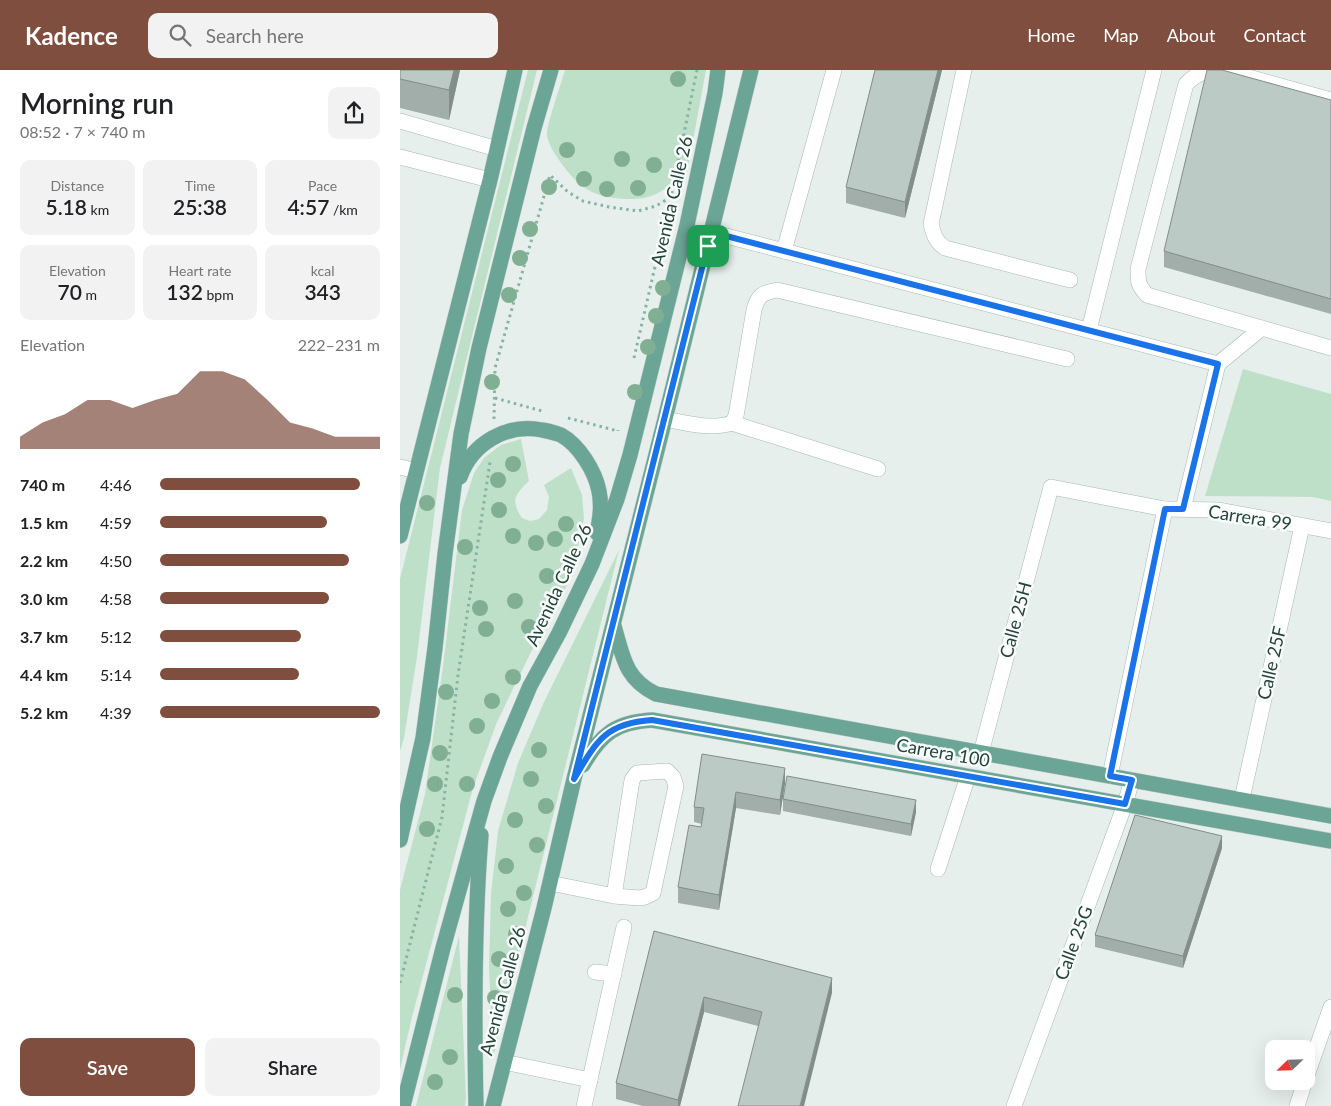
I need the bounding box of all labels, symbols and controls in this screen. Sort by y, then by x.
search box [148,13,498,58]
text: Kadence [25,21,118,50]
icon: search [166,21,194,49]
text: Search here [206,24,304,47]
text: Home [1027,24,1075,46]
text: Map [1103,24,1139,46]
text: About [1167,24,1216,46]
text: Contact [1244,24,1306,46]
text: Morning run [20,86,174,120]
button: share [328,87,380,139]
text: 08:52 · 7 × 740 m [20,122,145,141]
street label: Avenida Calle 26 [645,134,697,268]
text: Distance [50,177,104,194]
text: Time [185,177,215,194]
text: Pace [308,177,337,194]
text: 5.18 [45,194,87,219]
text: 25:38 [173,194,227,219]
text: 4:57 [287,194,329,219]
text: km [87,201,109,218]
text: /km [329,201,358,218]
pin [687,225,729,267]
icon: arrive [694,232,722,260]
text: Elevation [49,262,106,279]
text: Heart rate [169,262,231,279]
text: kcal [311,262,334,279]
text: 70 [58,279,82,304]
text: 132 [166,279,203,304]
text: 343 [304,279,341,304]
text: m [82,286,97,303]
text: bpm [203,286,234,303]
text: Elevation [20,335,85,354]
text: 222–231 m [298,335,380,354]
text: 740 m [20,475,65,494]
text: 4:46 [100,475,132,494]
street label: Carrera 99 [1207,500,1293,534]
text: 1.5 km [20,513,68,532]
text: 4:59 [100,513,132,532]
street label: Avenida Calle 26 [520,520,596,649]
text: 2.2 km [20,551,68,570]
text: 4:50 [100,551,132,570]
street label: Calle 25H [994,579,1036,660]
text: 3.0 km [20,589,68,608]
text: 4:58 [100,589,132,608]
street label: Calle 25F [1252,624,1290,702]
text: 3.7 km [20,627,68,646]
text: 5:12 [100,627,132,646]
text: 4.4 km [20,665,68,684]
text: 5:14 [100,665,132,684]
text: 5.2 km [20,703,68,722]
text: 4:39 [100,703,132,722]
street label: Carrera 100 [895,733,992,771]
street label: Calle 25G [1049,902,1097,983]
street label: Avenida Calle 26 [474,924,530,1058]
button: Save [20,1038,195,1096]
button: Share [205,1038,380,1096]
north arrow [1265,1040,1315,1090]
map controls [1265,1040,1315,1090]

